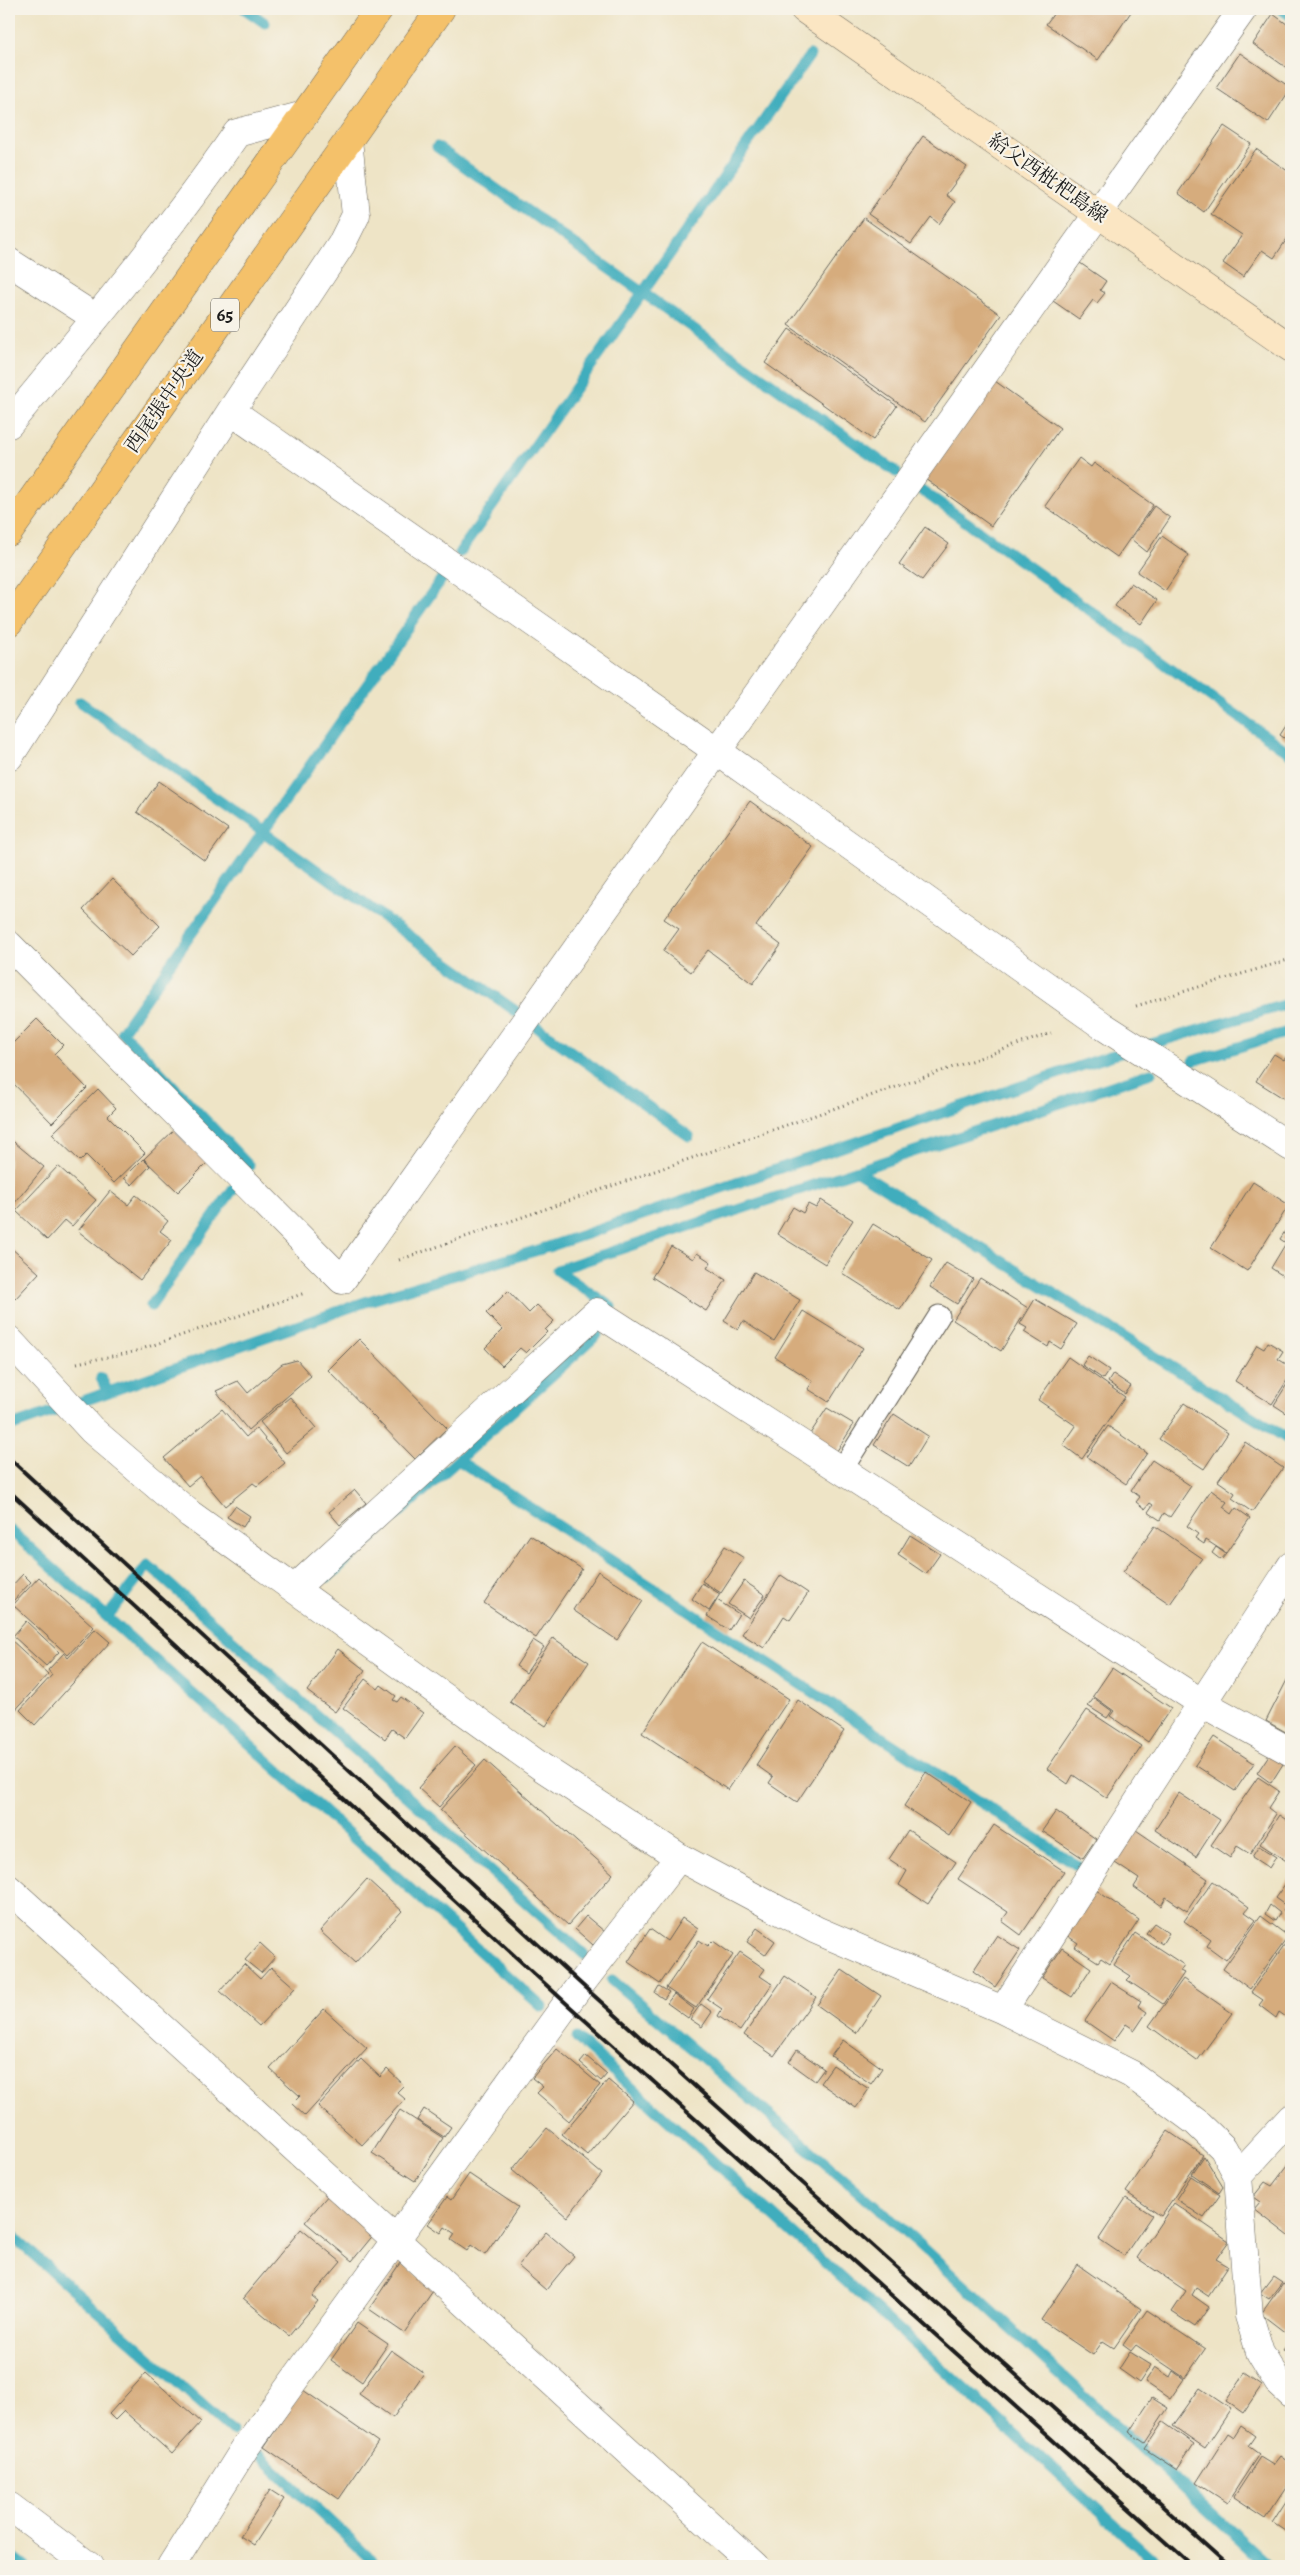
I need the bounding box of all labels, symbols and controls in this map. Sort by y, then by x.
street label: 給父西枇杷島線 [983,127,1113,229]
road number: 65 [211,298,239,332]
street label: 西尾張中央道 [119,344,209,458]

